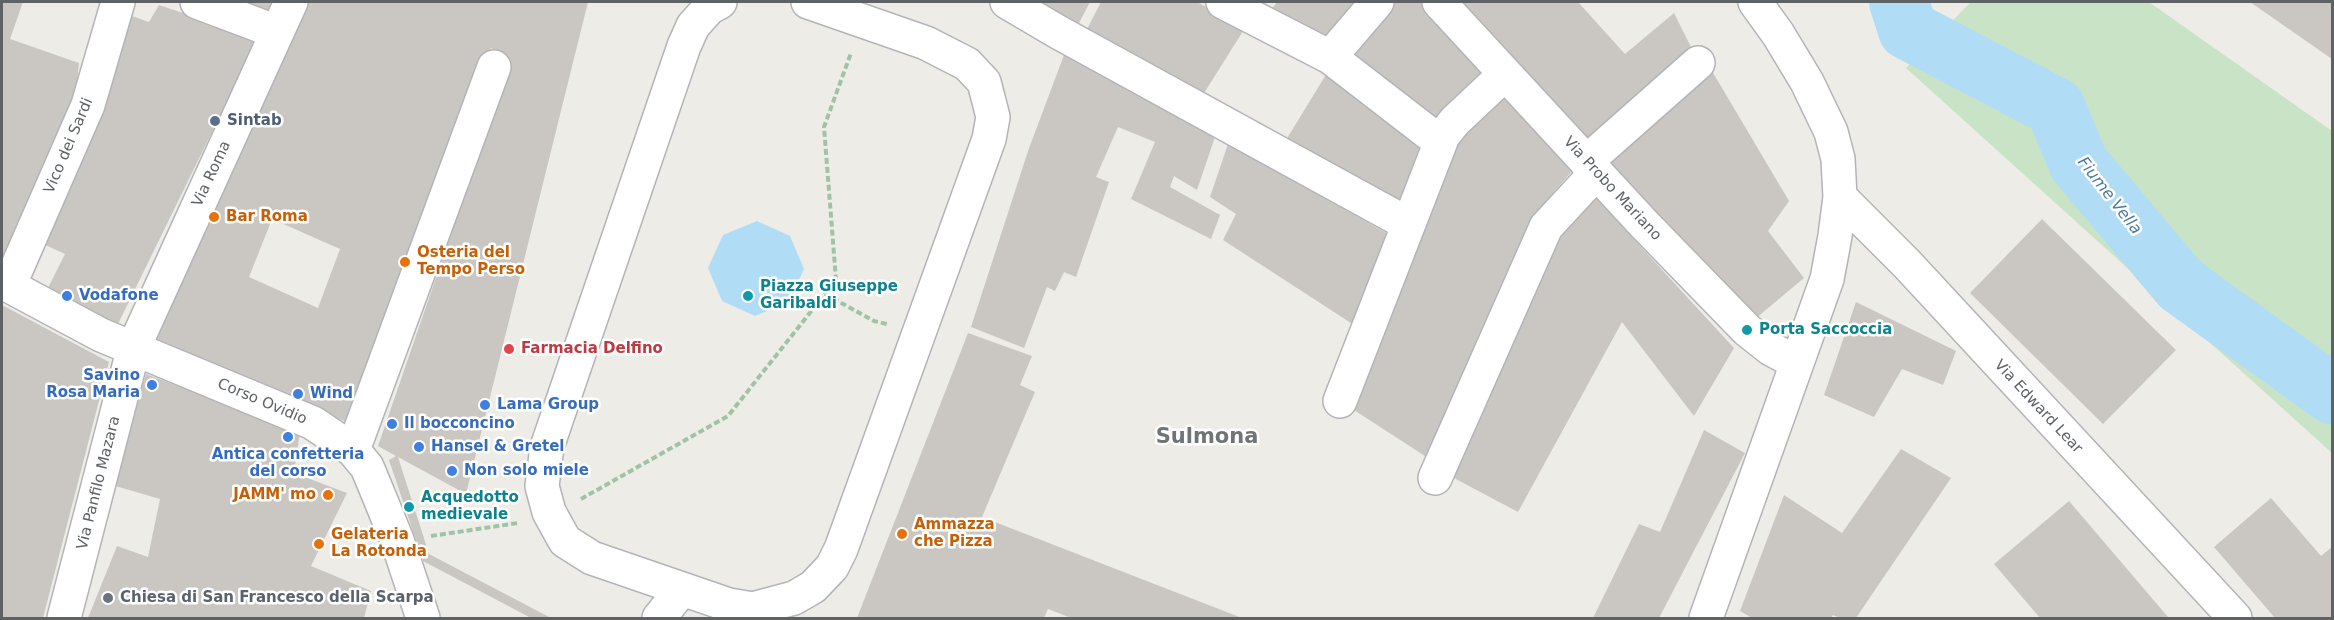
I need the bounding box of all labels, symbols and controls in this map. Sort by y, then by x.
street label: Vico dei Sardi [41,95,97,197]
place label: Sintab [227,112,282,130]
marker: Sintab [208,114,222,128]
street label: Via Probo Mariano [1559,133,1665,245]
street label: Via Roma [189,138,235,210]
water label: Fiume Vella [2073,154,2145,238]
place label: Bar Roma [226,208,308,226]
marker: Bar Roma [207,210,221,224]
place label: Osteria del Tempo Perso [417,244,525,279]
marker: Osteria del Tempo Perso [398,255,412,269]
place label: Piazza Giuseppe Garibaldi [760,278,898,313]
place label: Vodafone [79,287,159,305]
marker: Vodafone [60,289,74,303]
marker: Piazza Giuseppe Garibaldi [741,289,755,303]
place label: Porta Saccoccia [1759,321,1892,339]
marker: Porta Saccoccia [1740,323,1754,337]
place label: Farmacia Delfino [521,340,663,358]
marker: Farmacia Delfino [502,342,516,356]
street label: Via Edward Lear [1990,356,2086,458]
place label: Savino Rosa Maria [46,367,140,402]
street label: Corso Ovidio [215,375,309,429]
marker: Savino Rosa Maria [145,378,159,392]
place label: Wind [310,385,353,403]
marker: Wind [291,387,305,401]
place label: Lama Group [497,396,599,414]
marker: Lama Group [478,398,492,412]
street label: Via Panfilo Mazara [74,414,124,552]
place label: Il bocconcino [404,415,515,433]
marker: Il bocconcino [385,417,399,431]
district label: Sulmona [1156,425,1258,451]
marker: Antica confetteria del corso [281,430,295,444]
place label: Hansel & Gretel [431,438,564,456]
marker: Hansel & Gretel [412,440,426,454]
place label: Antica confetteria del corso [212,446,364,481]
place label: Non solo miele [464,462,589,480]
marker: Non solo miele [445,464,459,478]
place label: JAMM' mo [233,486,316,504]
marker: JAMM' mo [321,488,335,502]
place label: Acquedotto medievale [421,489,519,524]
marker: Acquedotto medievale [402,500,416,514]
place label: Ammazza che Pizza [914,516,995,551]
place label: Gelateria La Rotonda [331,526,427,561]
marker: Ammazza che Pizza [895,527,909,541]
marker: Gelateria La Rotonda [312,537,326,551]
place label: Chiesa di San Francesco della Scarpa [120,589,434,607]
marker: Chiesa di San Francesco della Scarpa [101,591,115,605]

